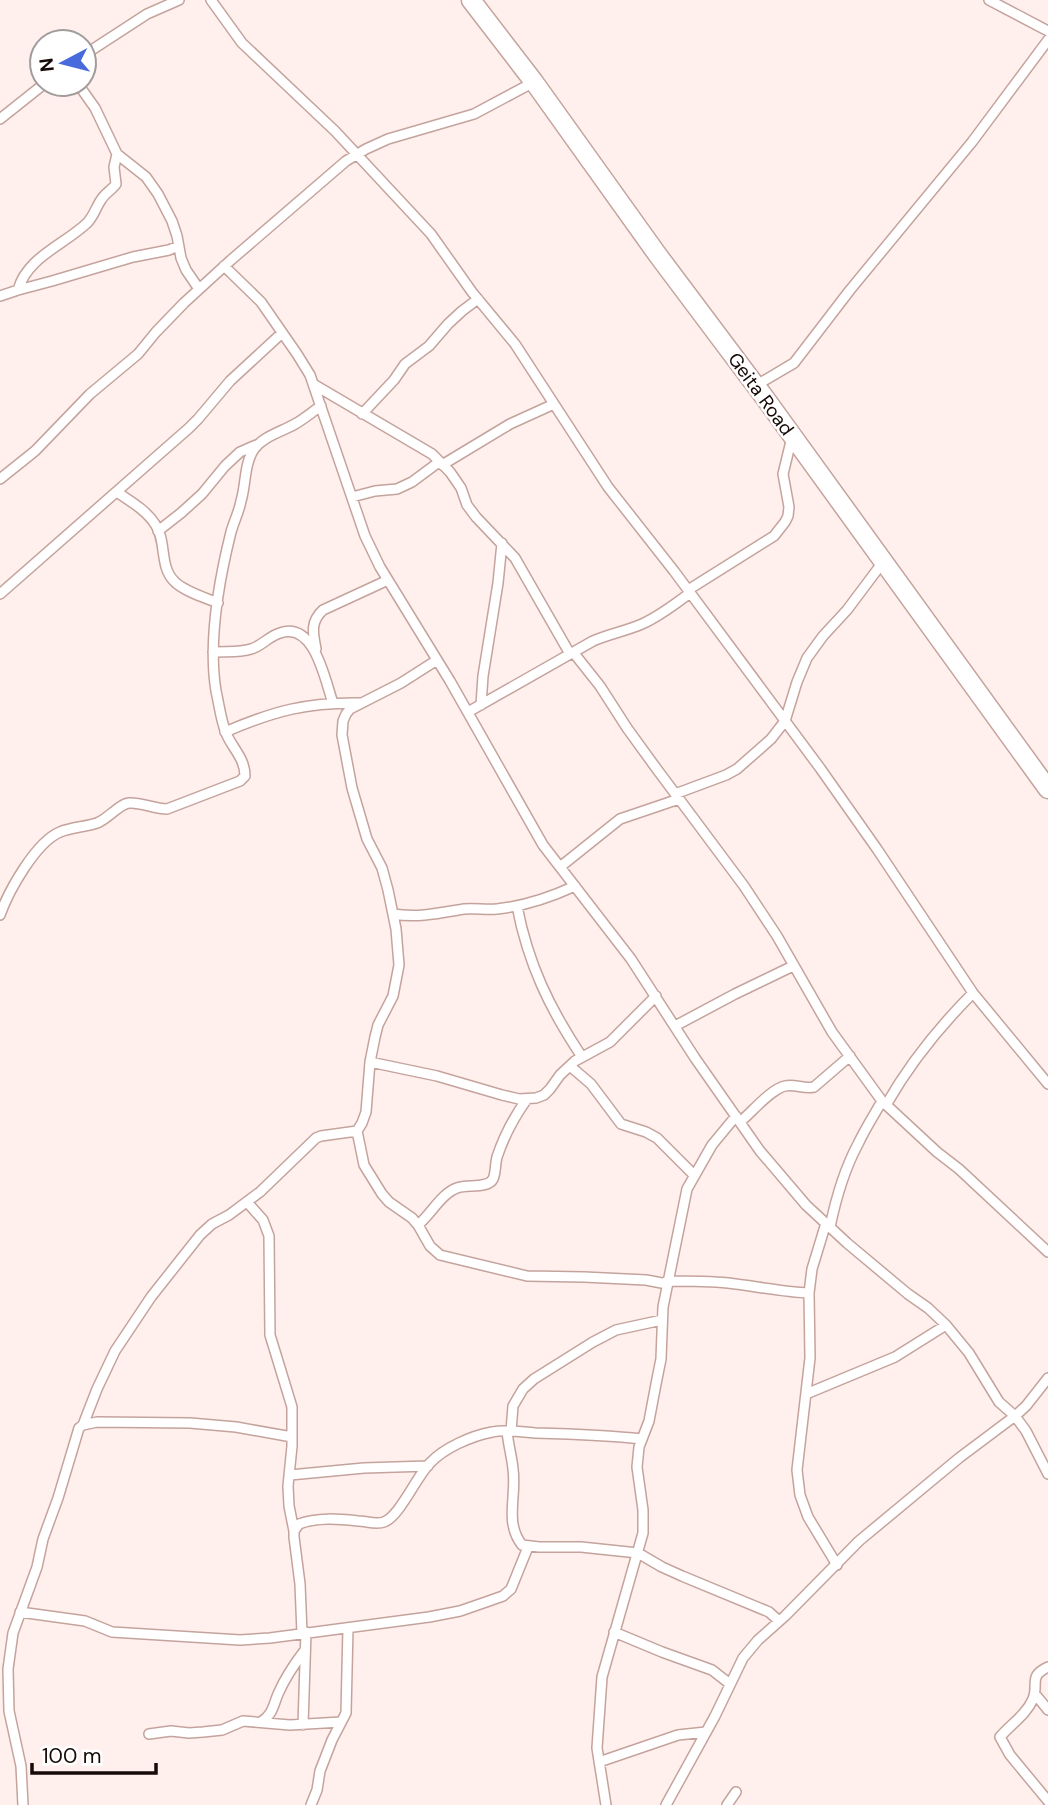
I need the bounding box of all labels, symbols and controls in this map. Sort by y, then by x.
north arrow [28,28,98,98]
text: N [33,57,60,73]
street label: Geita Road [722,347,800,441]
scale bar [32,1731,156,1775]
text: 100 m [42,1742,102,1770]

